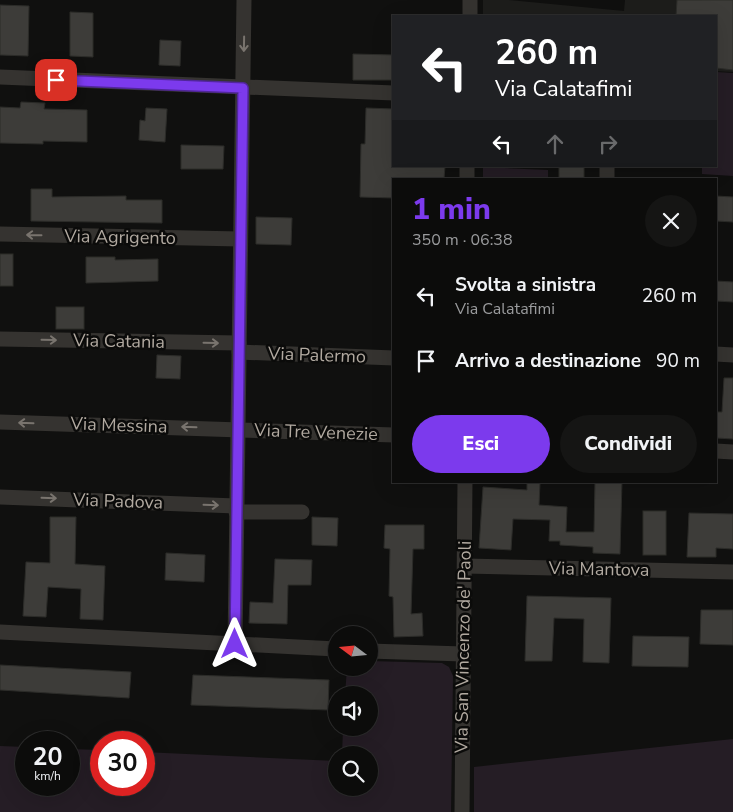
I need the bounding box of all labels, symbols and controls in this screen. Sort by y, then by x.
text: 260 m [495,29,598,76]
icon: left [412,35,477,100]
one-way arrow [239,36,248,52]
pin [35,59,77,101]
icon: arrive [42,66,70,94]
text: Via Calatafimi [495,74,632,104]
icon: left [488,130,516,158]
icon: ahead [541,130,569,158]
icon: right [594,130,622,158]
text: 1 min [412,189,491,230]
button: close [645,195,697,247]
street label: Via Agrigento [63,224,176,250]
text: 350 m · 06:38 [412,229,513,251]
one-way arrow [26,230,42,240]
text: Svolta a sinistra [455,272,596,298]
icon: left [412,282,440,310]
text: 260 m [642,283,697,309]
text: Via Calatafimi [455,298,555,320]
street label: Via Catania [72,328,165,354]
one-way arrow [40,335,56,345]
one-way arrow [203,338,219,347]
street label: Via Palermo [267,341,366,369]
icon: arrive [412,347,440,375]
text: Arrivo a destinazione [455,348,641,374]
text: 90 m [656,348,700,374]
street label: Via Messina [69,411,168,439]
button: Esci [412,415,550,473]
button: Condividi [560,415,697,473]
one-way arrow [19,418,35,428]
street label: Via Tre Venezie [253,418,378,446]
one-way arrow [181,423,197,432]
street label: Via Padova [71,487,164,515]
one-way arrow [40,494,56,503]
one-way arrow [203,500,219,509]
street label: Via San Vincenzo de' Paoli [449,541,477,754]
street label: Via Mantova [547,556,650,582]
position arrow [208,617,260,669]
north arrow [328,626,378,676]
map controls [328,626,378,796]
button: sound [328,686,378,736]
speed limit sign: 30 [90,731,155,796]
text: 20 [32,740,63,774]
button: search [328,746,378,796]
text: km/h [34,768,61,784]

